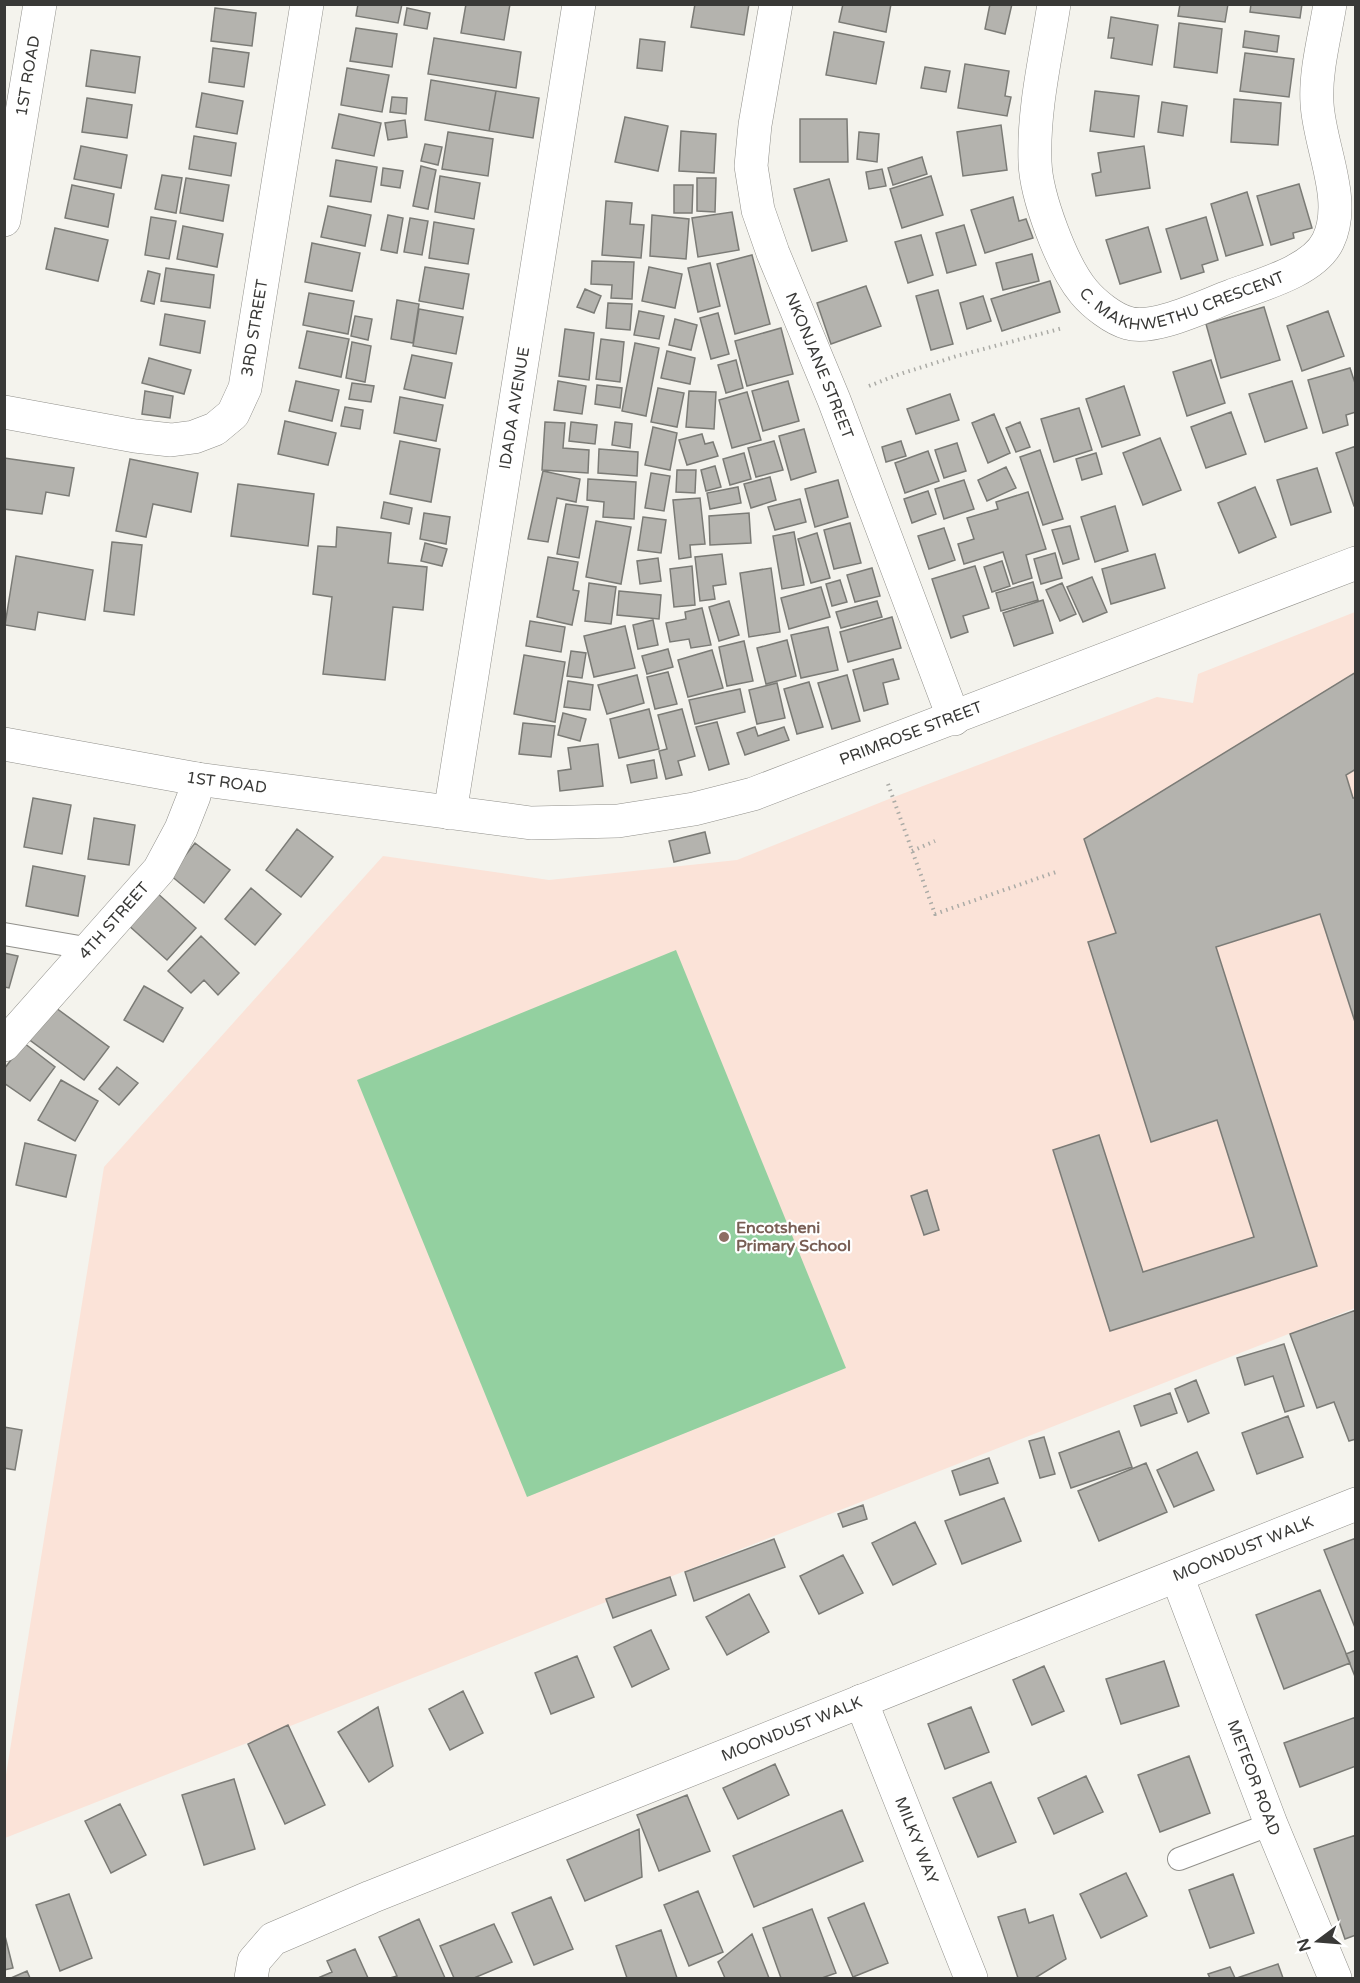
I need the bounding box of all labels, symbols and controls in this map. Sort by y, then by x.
street label: 1ST ROAD [11,34,45,118]
street label: C. MAKHWETHU CRESCENT [1074,263,1296,293]
text: C. MAKHWETHU CRESCENT [1075,267,1288,335]
street label: 3RD STREET [237,278,272,378]
street label: NKONJANE STREET [781,290,858,442]
street label: IDADA AVENUE [495,345,534,471]
street label: PRIMROSE STREET [837,697,985,770]
street label: 1ST ROAD [185,767,268,798]
street label: 4TH STREET [75,878,154,964]
place label: Encotsheni Primary School [736,1218,851,1256]
marker: Encotsheni Primary School [717,1230,731,1244]
street label: MOONDUST WALK [1170,1512,1317,1586]
street label: MOONDUST WALK [719,1692,865,1766]
street label: METEOR ROAD [1223,1717,1285,1839]
street label: MILKY WAY [890,1794,943,1887]
north arrow [1288,1911,1348,1971]
text: N [1293,1936,1316,1954]

